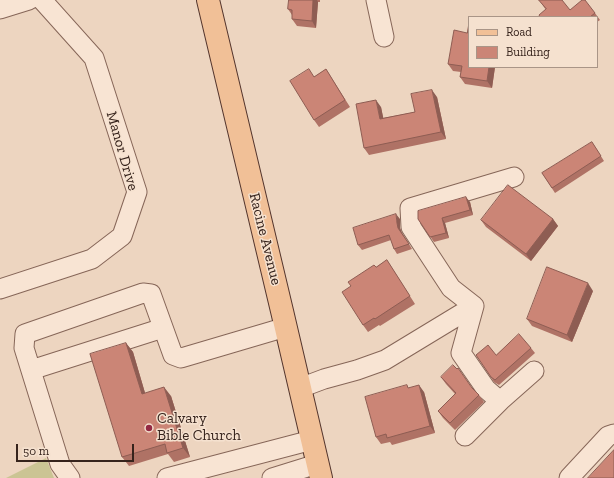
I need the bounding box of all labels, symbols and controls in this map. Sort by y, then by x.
legend [468,16,598,68]
text: Road [506,25,532,39]
text: Building [506,45,550,59]
street label: Manor Drive [102,109,142,193]
street label: Racine Avenue [245,191,285,287]
place label: Calvary Bible Church [157,410,241,445]
marker: Calvary Bible Church [144,423,154,433]
scale bar [18,436,136,462]
text: 50 m [23,444,49,458]

